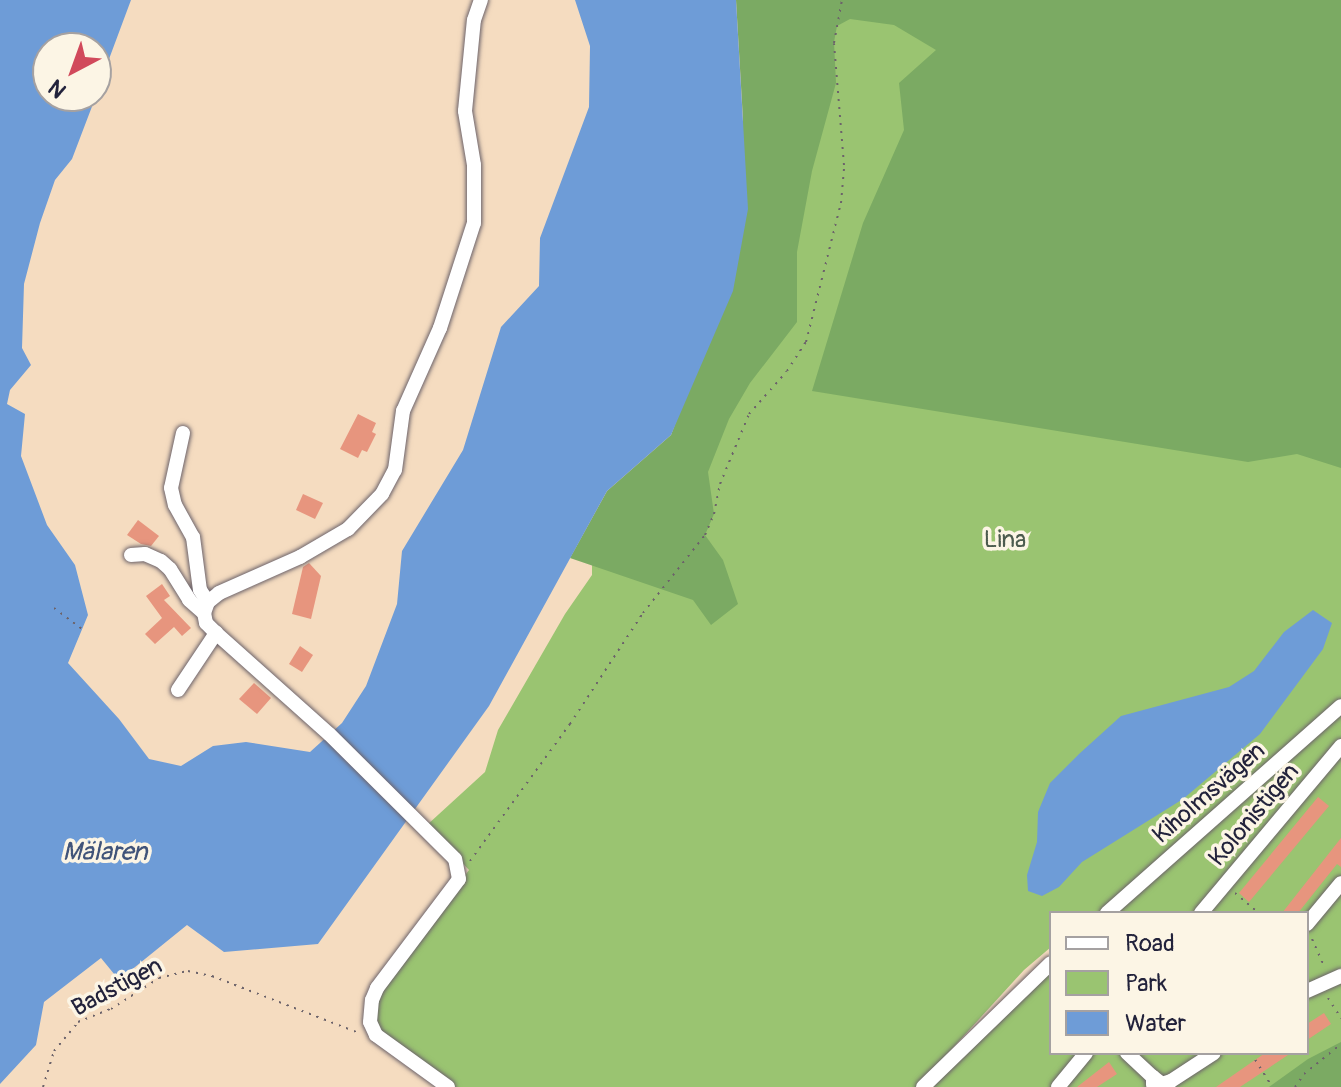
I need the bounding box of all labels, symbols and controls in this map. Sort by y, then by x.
north arrow [32,32,112,112]
text: N [43,73,72,104]
park label: Lina [984,526,1026,554]
street label: Kiholmsvägen [1147,736,1271,850]
street label: Kolonistigen [1203,758,1305,872]
water label: Mälaren [62,837,148,869]
legend [1049,911,1309,1055]
text: Road [1125,929,1175,958]
street label: Badstigen [67,951,167,1023]
text: Park [1125,969,1167,998]
text: Water [1125,1009,1186,1038]

